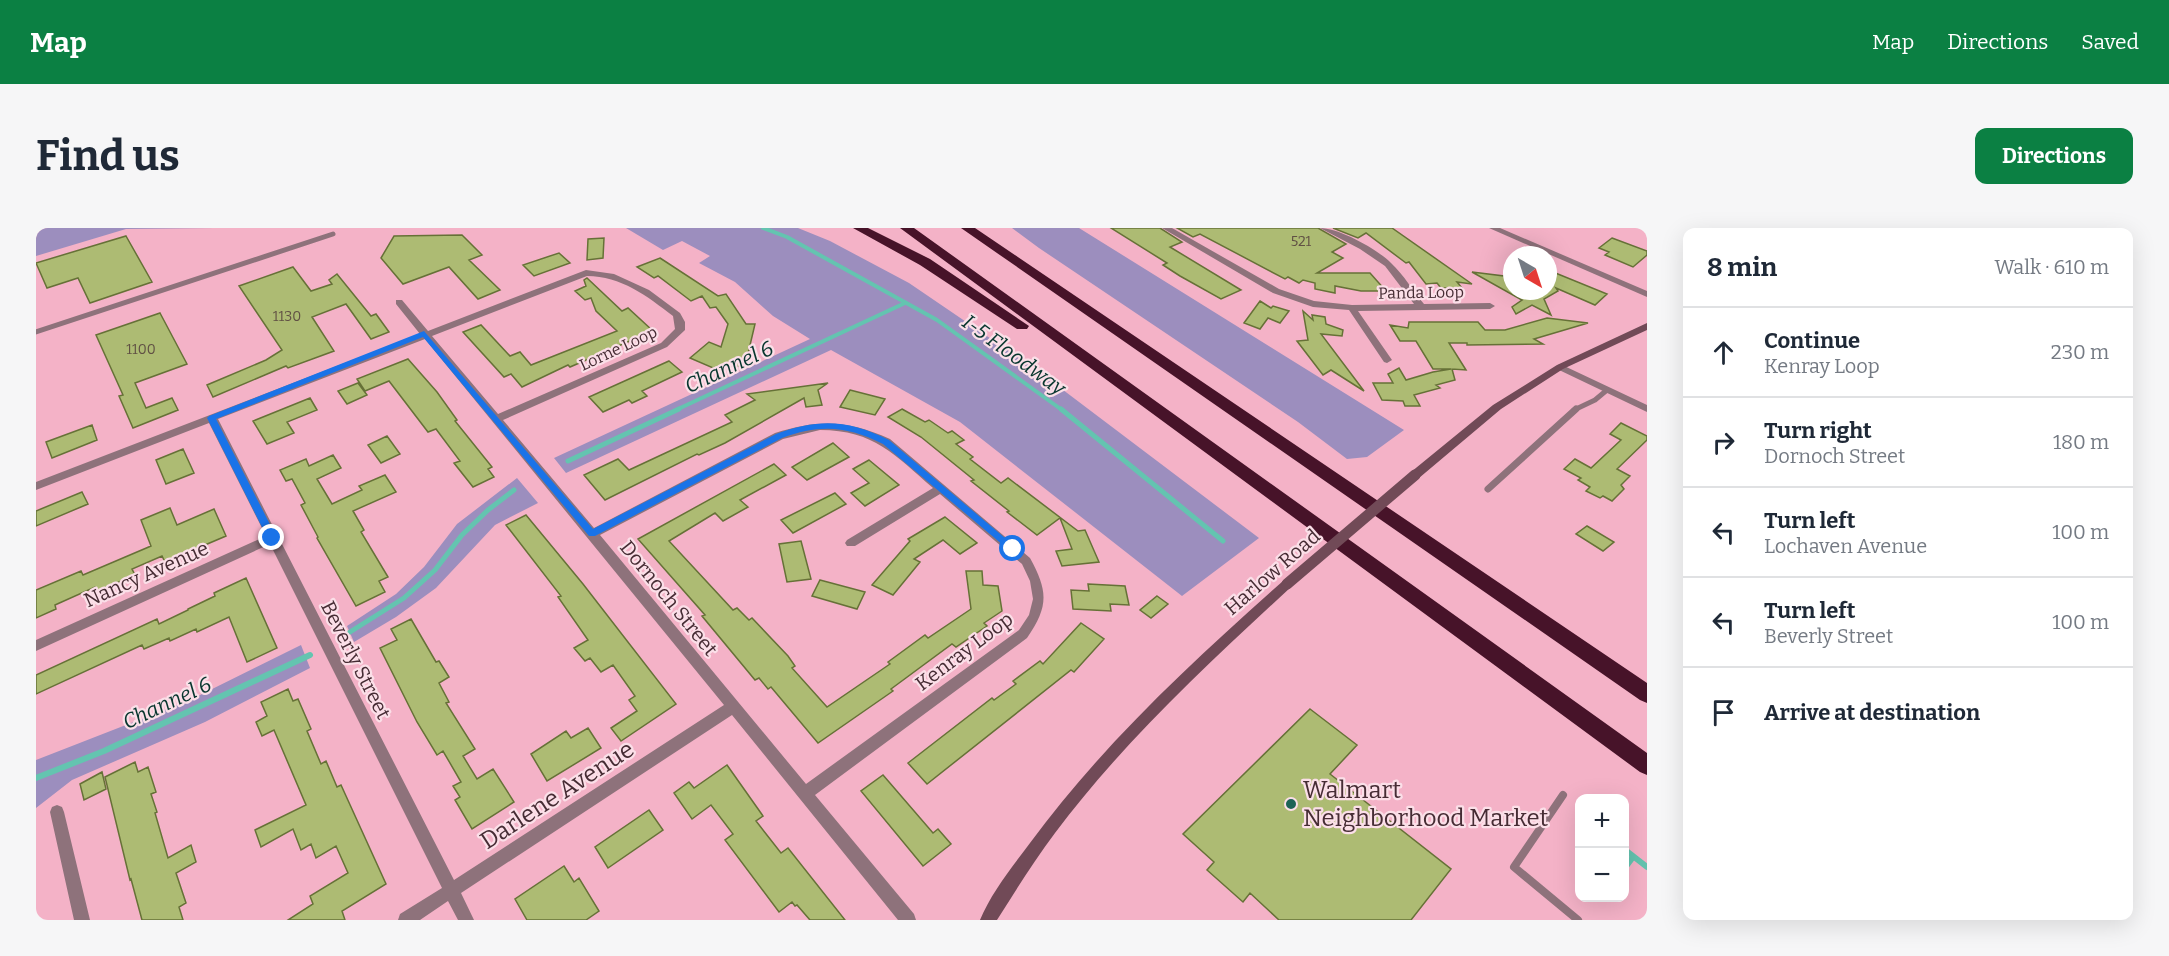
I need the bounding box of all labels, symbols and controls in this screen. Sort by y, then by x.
text: Map [30,26,87,59]
text: Map [1872,29,1914,55]
text: Directions [1947,29,2048,55]
text: Saved [2081,29,2139,55]
button: Directions [1975,128,2133,184]
text: Find us [36,131,180,181]
house number: 521 [1291,233,1312,250]
north arrow [1503,246,1557,300]
text: 8 min [1707,252,1777,283]
text: Walk · 610 m [1994,255,2109,279]
street label: Panda Loop [1378,282,1464,303]
house number: 1130 [273,308,301,325]
water label: I-5 Floodway [957,309,1072,402]
street label: Lorne Loop [576,322,660,375]
text: Continue [1764,327,1860,354]
water label: Channel 6 [680,335,778,399]
icon: ahead [1707,336,1740,369]
text: 230 m [2051,340,2109,364]
house number: 1100 [126,341,156,358]
text: Kenray Loop [1764,354,1880,378]
text: Turn right [1764,417,1872,444]
icon: right [1707,426,1740,459]
text: 180 m [2053,430,2109,454]
text: Dornoch Street [1764,444,1905,468]
text: Turn left [1764,507,1856,534]
icon: left [1707,516,1740,549]
text: 100 m [2052,520,2109,544]
route end [258,524,284,550]
street label: Harlow Road [1219,524,1325,620]
text: Lochaven Avenue [1764,534,1927,558]
route start [999,535,1025,561]
street label: Nancy Avenue [80,536,212,612]
street label: Dornoch Street [615,536,723,660]
street label: Beverly Street [316,597,396,723]
text: Turn left [1764,597,1856,624]
icon: left [1707,606,1740,639]
street label: Kenray Loop [911,607,1017,695]
text: 100 m [2052,610,2109,634]
text: Beverly Street [1764,624,1893,648]
water label: Channel 6 [118,671,216,735]
icon: arrive [1707,696,1740,729]
text: Arrive at destination [1764,699,1980,726]
street label: Darlene Avenue [475,735,639,855]
place label: Walmart Neighborhood Market [1303,776,1549,832]
map controls [1575,794,1629,902]
button: + [1575,794,1629,848]
marker: Walmart Neighborhood Market [1284,797,1298,811]
button: − [1575,848,1629,902]

